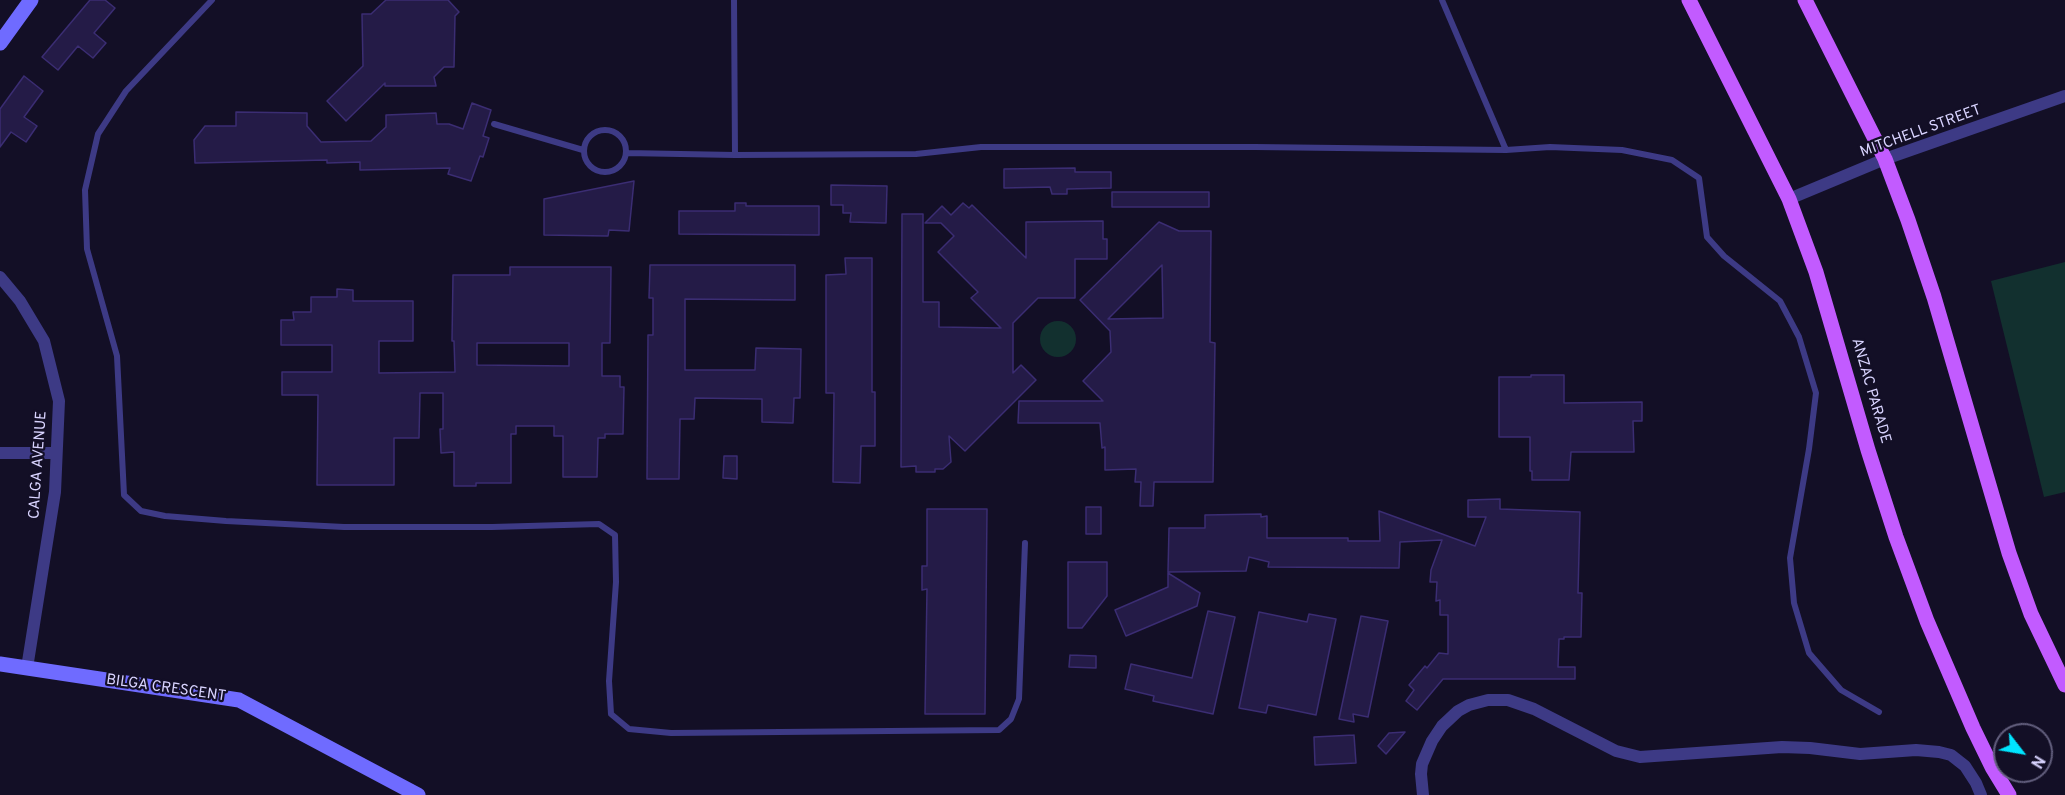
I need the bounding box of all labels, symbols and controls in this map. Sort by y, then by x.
street label: MITCHELL STREET [1858,102,1984,162]
street label: ANZAC PARADE [1846,336,1894,446]
street label: CALGA AVENUE [26,410,52,520]
street label: BILGA CRESCENT [105,672,227,706]
north arrow [1993,723,2053,783]
text: N [2025,751,2048,771]

